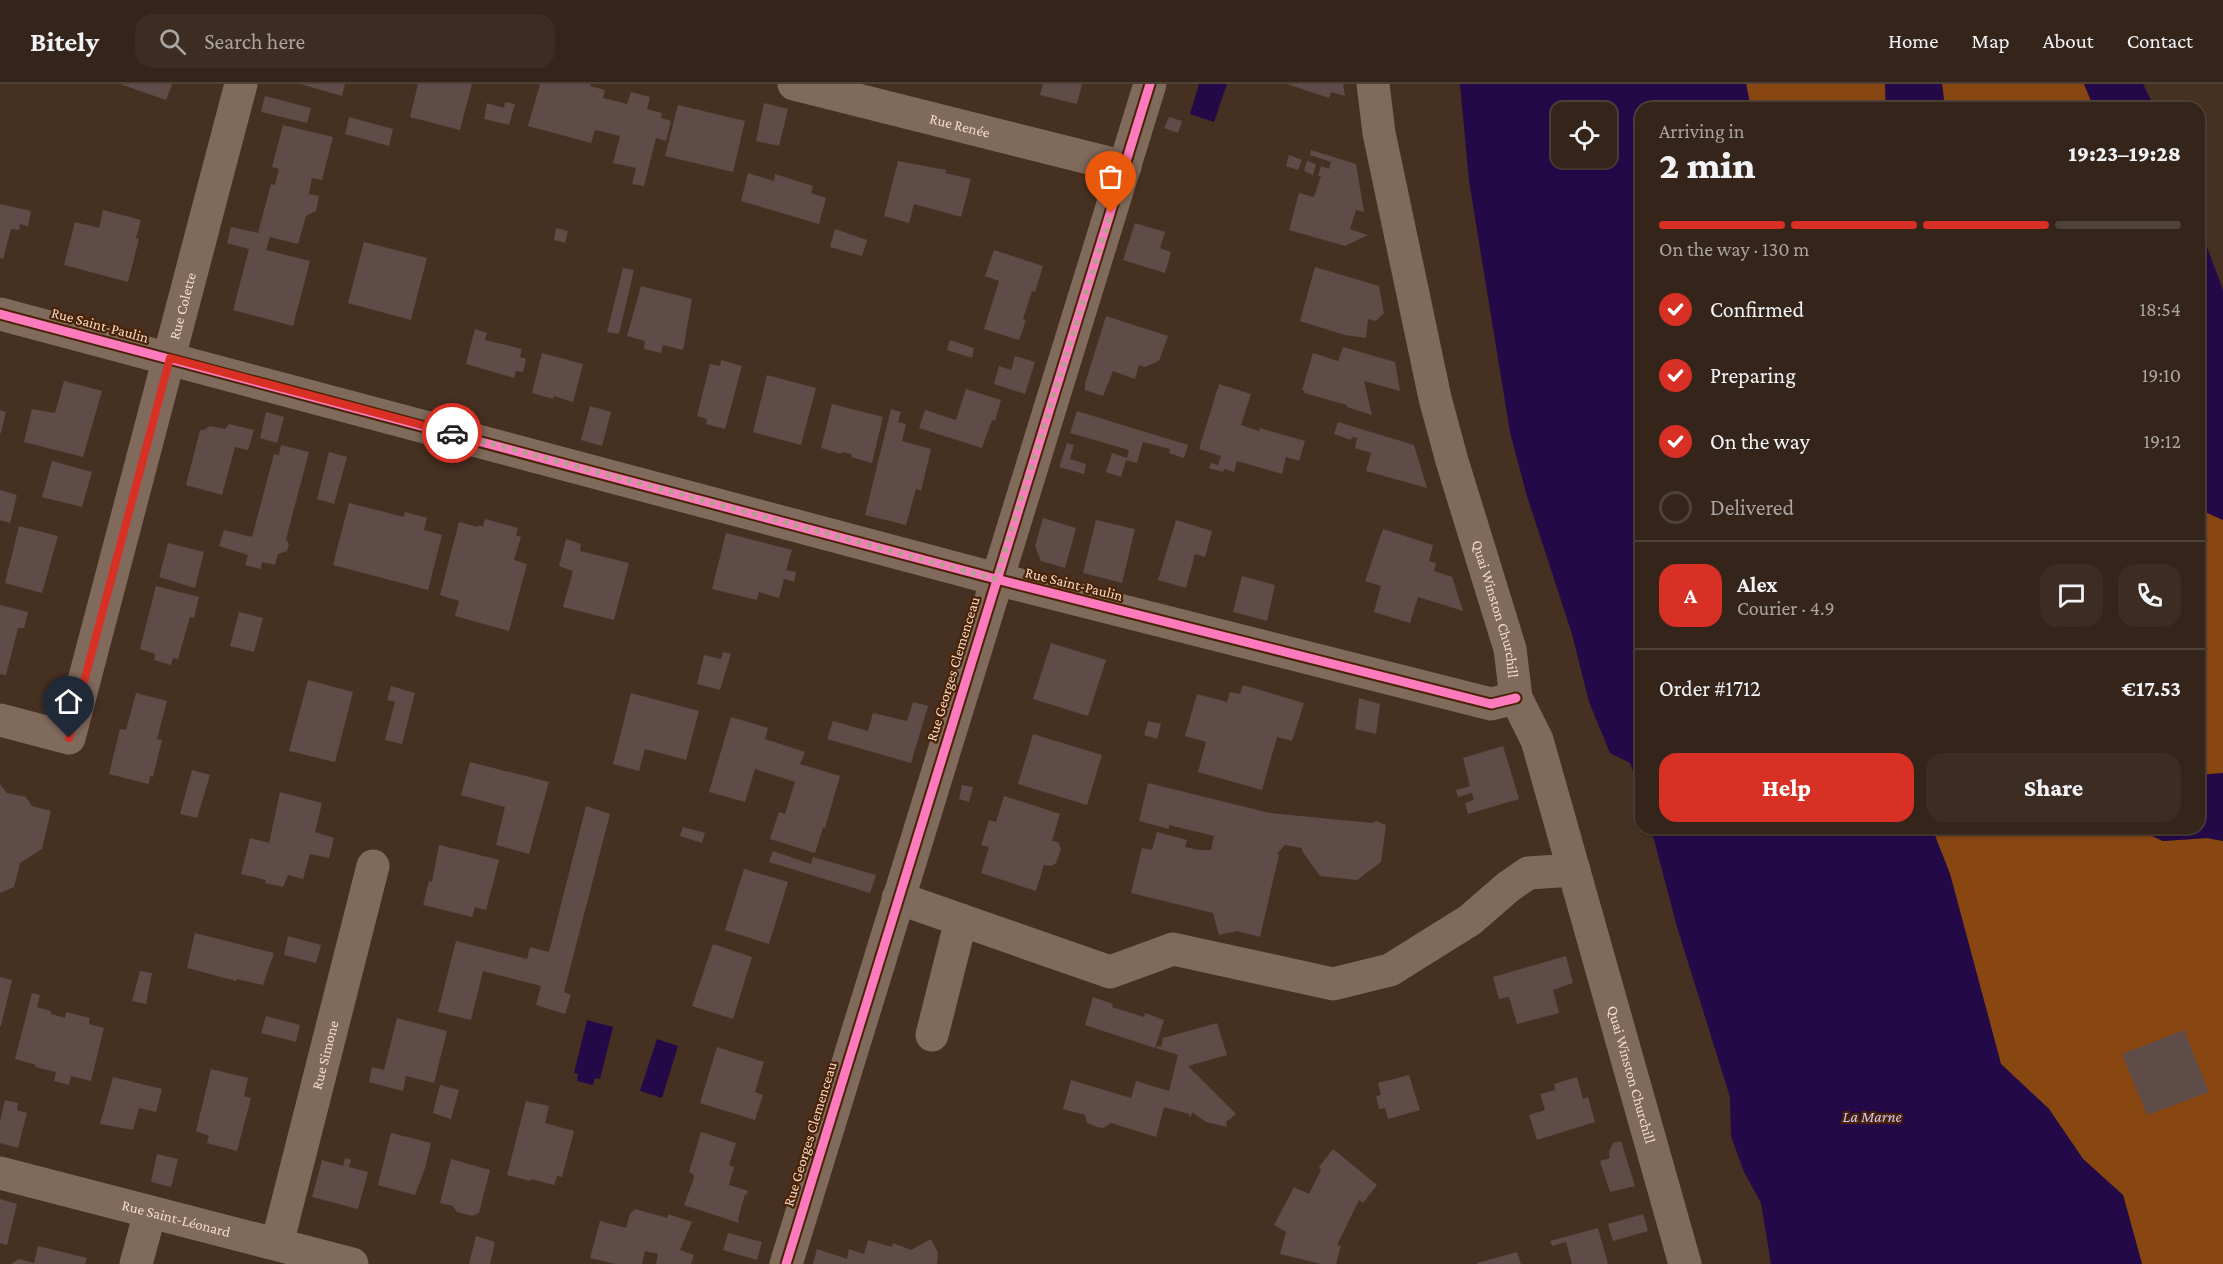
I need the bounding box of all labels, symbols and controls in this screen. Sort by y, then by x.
search box [135,14,555,68]
icon: search [156,25,189,58]
text: Bitely [30,26,99,57]
text: Search here [204,29,305,54]
text: Home [1888,29,1938,53]
text: Map [1971,29,2010,53]
text: About [2043,29,2094,53]
text: Contact [2127,29,2193,53]
map controls [1551,102,1617,168]
button: locate [1551,102,1617,168]
street label: Rue Renée [928,110,992,141]
text: Arriving in [1659,120,1744,142]
text: 19:23–19:28 [2068,141,2181,166]
text: 2 min [1659,143,1755,186]
pin [1085,151,1136,213]
icon: bag [1094,160,1127,193]
text: On the way · 130 m [1659,238,1809,260]
street label: Rue Colette [166,270,199,341]
icon: check [1659,293,1692,326]
text: Confirmed [1710,297,1804,322]
text: 18:54 [2139,298,2181,320]
street label: Rue Saint-Paulin [50,304,150,346]
icon: check [1659,359,1692,392]
text: Preparing [1710,363,1796,388]
text: 19:10 [2142,364,2181,386]
courier [422,403,482,463]
icon: car [436,417,469,450]
icon: check [1659,425,1692,458]
text: On the way [1710,429,1810,454]
text: 19:12 [2143,430,2181,452]
text: Delivered [1710,495,1794,520]
street label: Quai Winston Churchill [1469,538,1521,679]
street label: Rue Saint-Paulin [1024,564,1124,604]
button: chat [2040,564,2103,627]
button: phone [2118,564,2181,627]
text: Alex [1737,572,1778,597]
text: A [1684,583,1697,608]
street label: Rue Georges Clemenceau [923,595,984,743]
text: Courier · 4.9 [1737,597,1835,619]
pin [43,676,94,738]
text: Order #1712 [1659,676,1761,701]
text: €17.53 [2122,676,2181,701]
icon: home [52,685,85,718]
button: Help [1659,753,1914,822]
button: Share [1926,753,2181,822]
street label: Quai Winston Churchill [1604,1004,1658,1145]
street label: Rue Simone [309,1018,342,1091]
street label: Rue Georges Clemenceau [780,1060,841,1208]
water label: La Marne [1842,1108,1902,1125]
street label: Rue Saint-Léonard [120,1197,232,1240]

